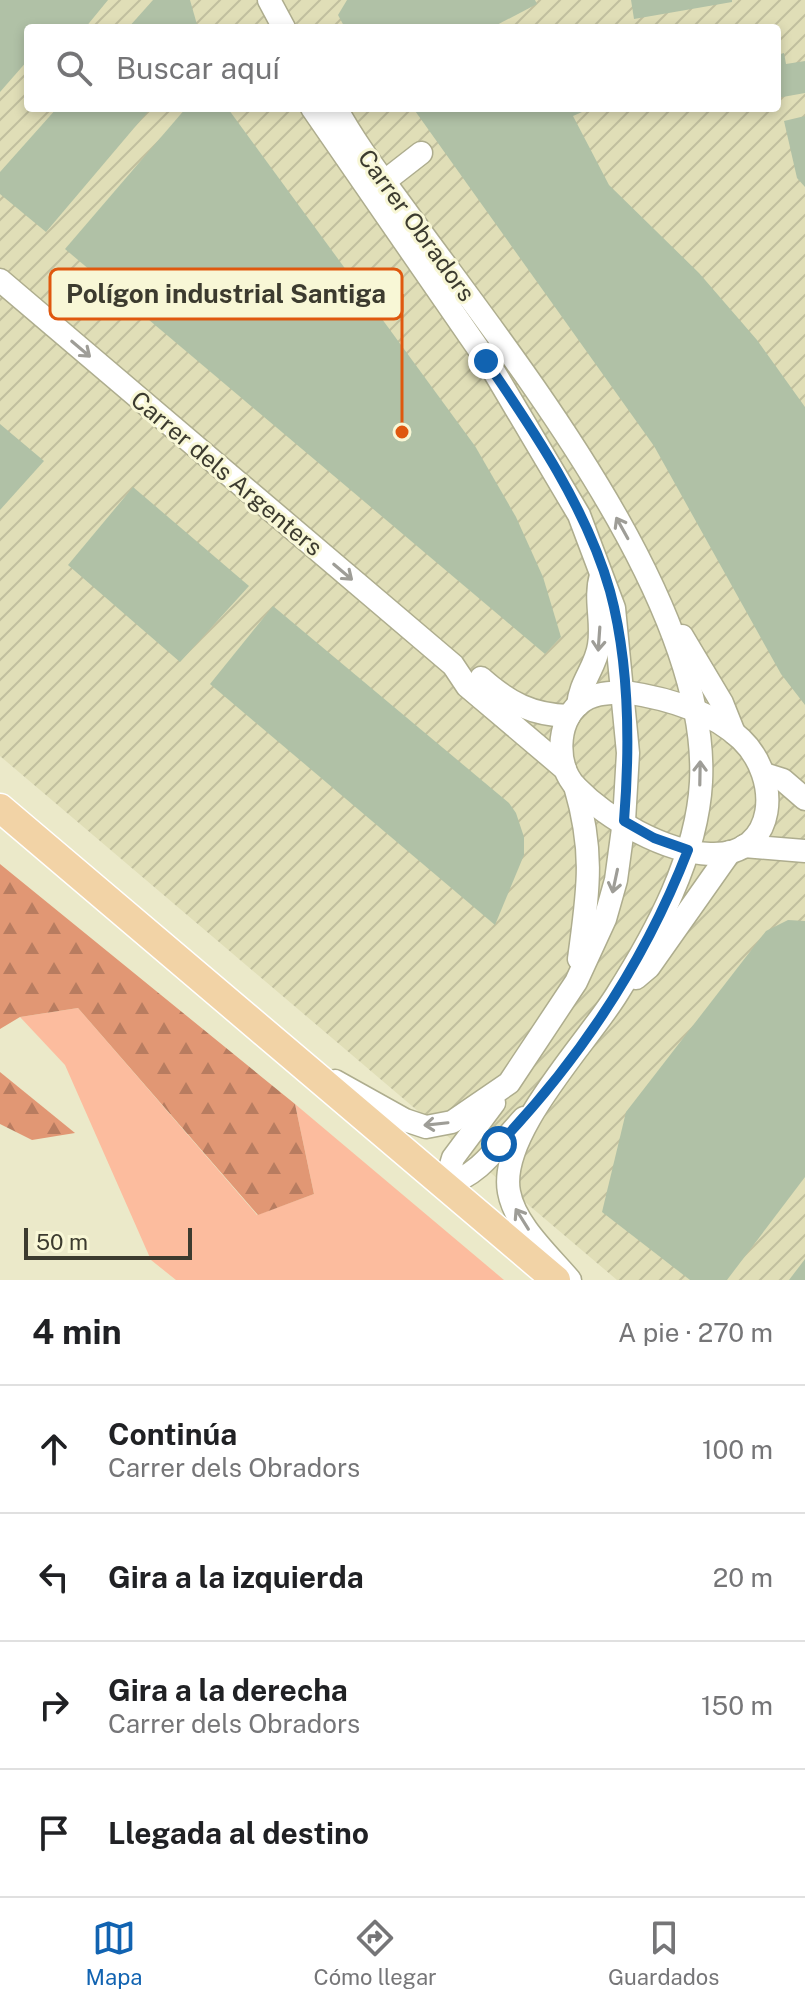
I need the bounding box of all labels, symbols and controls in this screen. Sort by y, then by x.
search box [24,24,781,112]
icon: search [52,46,96,90]
text: Buscar aquí [116,50,280,86]
street label: Carrer Obradors [353,144,481,306]
callout: Polígon industrial Santiga [50,269,402,319]
text: Polígon industrial Santiga [66,278,386,309]
one-way arrow [70,340,90,358]
route end [468,343,504,379]
street label: Carrer dels Argenters [126,385,328,561]
one-way arrow [614,517,630,540]
one-way arrow [332,563,353,581]
one-way arrow [591,625,606,652]
one-way arrow [693,760,708,787]
one-way arrow [606,867,621,893]
one-way arrow [423,1117,450,1132]
route start [481,1126,517,1162]
one-way arrow [513,1208,529,1231]
scale bar [24,1224,192,1260]
text: 50 m [36,1229,88,1255]
text: 4 min [32,1312,122,1352]
text: A pie · 270 m [618,1317,773,1348]
text: Continúa [108,1416,237,1452]
icon: ahead [32,1427,76,1471]
text: 100 m [702,1434,773,1465]
text: Carrer dels Obradors [108,1452,360,1483]
icon: left [32,1555,76,1599]
text: Gira a la izquierda [108,1559,364,1595]
text: 20 m [713,1562,773,1593]
text: Gira a la derecha [108,1672,348,1708]
icon: right [32,1683,76,1727]
text: 150 m [701,1690,773,1721]
text: Carrer dels Obradors [108,1708,360,1739]
icon: arrive [32,1811,76,1855]
text: Llegada al destino [108,1815,369,1851]
tab: Mapa [86,1916,142,1990]
tab: Cómo llegar [314,1916,437,1990]
tab: Guardados [608,1916,719,1990]

